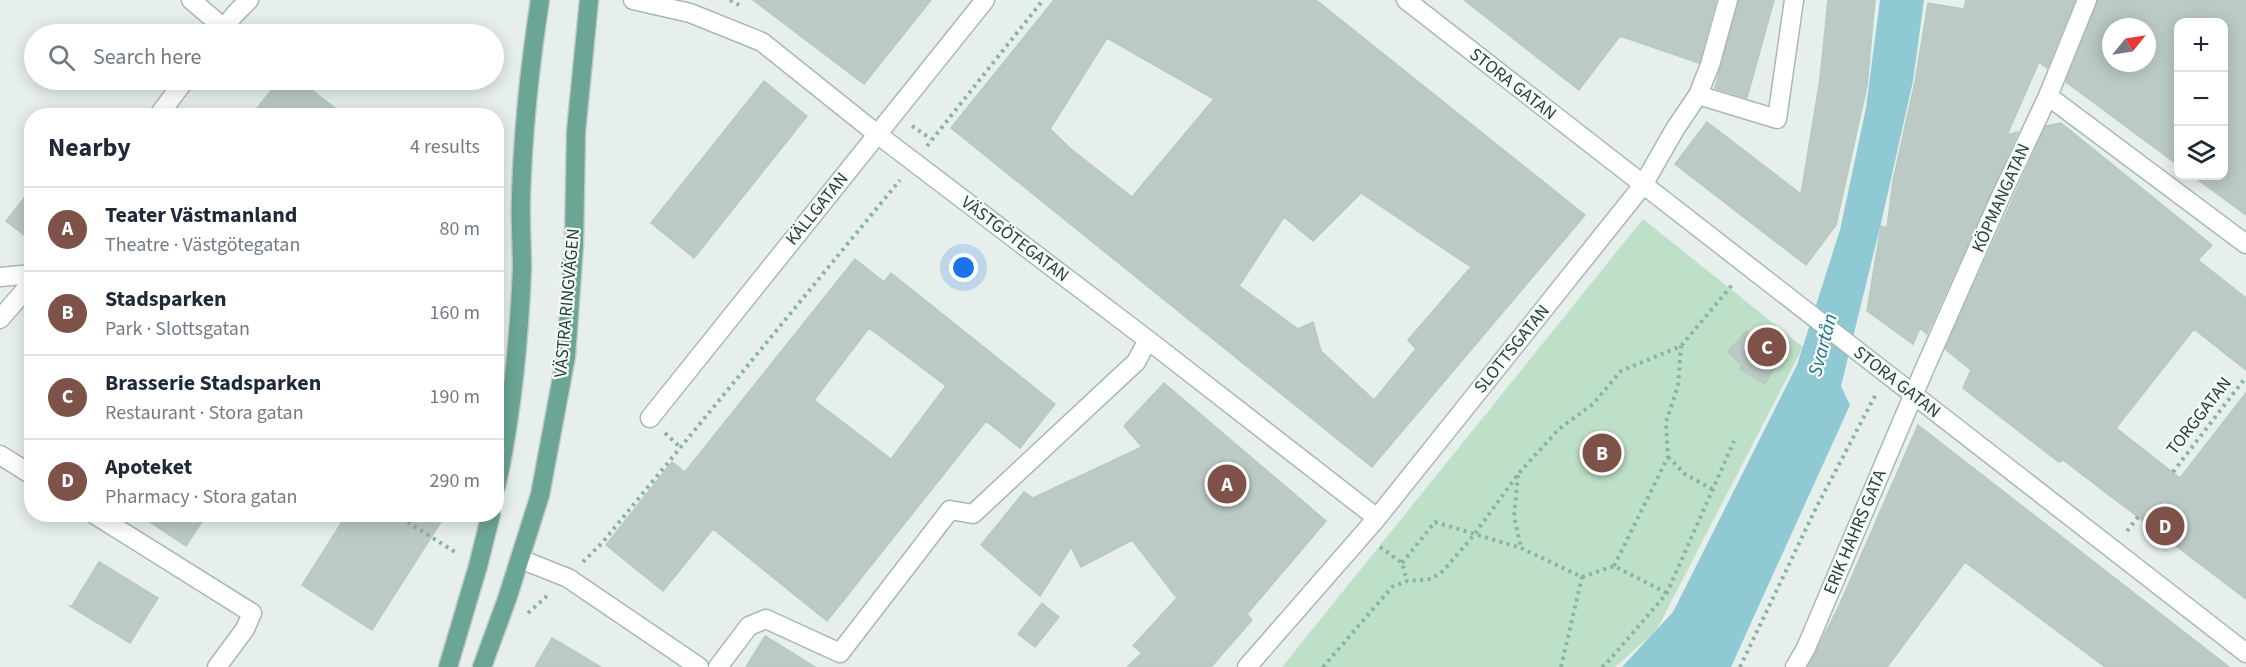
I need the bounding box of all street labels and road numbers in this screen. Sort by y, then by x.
street label: STORA GATAN [1464,42,1562,126]
street label: KÖPMANGATAN [1966,140,2036,256]
street label: KÄLLGATAN [780,167,854,251]
street label: VÄSTGÖTEGATAN [956,190,1074,288]
street label: VÄSTRA RINGVÄGEN [548,227,586,379]
street label: SLOTTSGATAN [1468,299,1556,399]
street label: STORA GATAN [1848,340,1946,424]
street label: TORGGATAN [2161,372,2237,460]
street label: ERIK HAHRS GATA [1817,465,1893,598]

